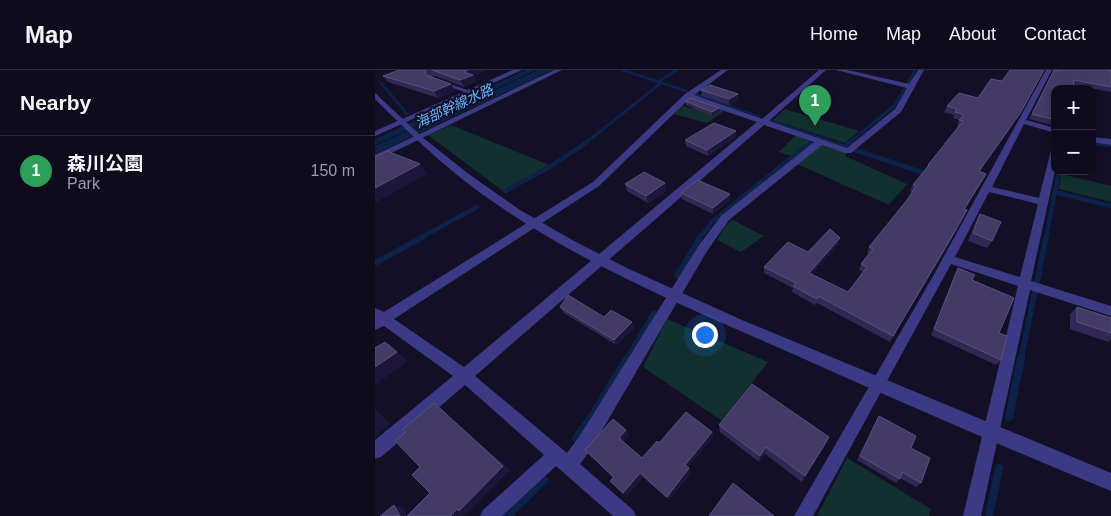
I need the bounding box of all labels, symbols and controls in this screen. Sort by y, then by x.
text: Map [25,21,73,48]
text: Home [810,24,858,44]
text: Map [886,24,921,44]
text: About [949,24,996,44]
text: Contact [1024,24,1086,44]
water label: 海部幹線水路 [413,81,496,131]
pin: 1 [799,85,831,126]
map controls [1051,85,1096,175]
button: + [1051,85,1096,130]
text: Nearby [20,91,91,114]
button: − [1051,130,1096,175]
text: 森川公園 [67,153,143,174]
text: 1 [32,162,40,179]
text: 150 m [311,162,355,179]
text: Park [67,175,100,192]
your location [692,322,718,348]

